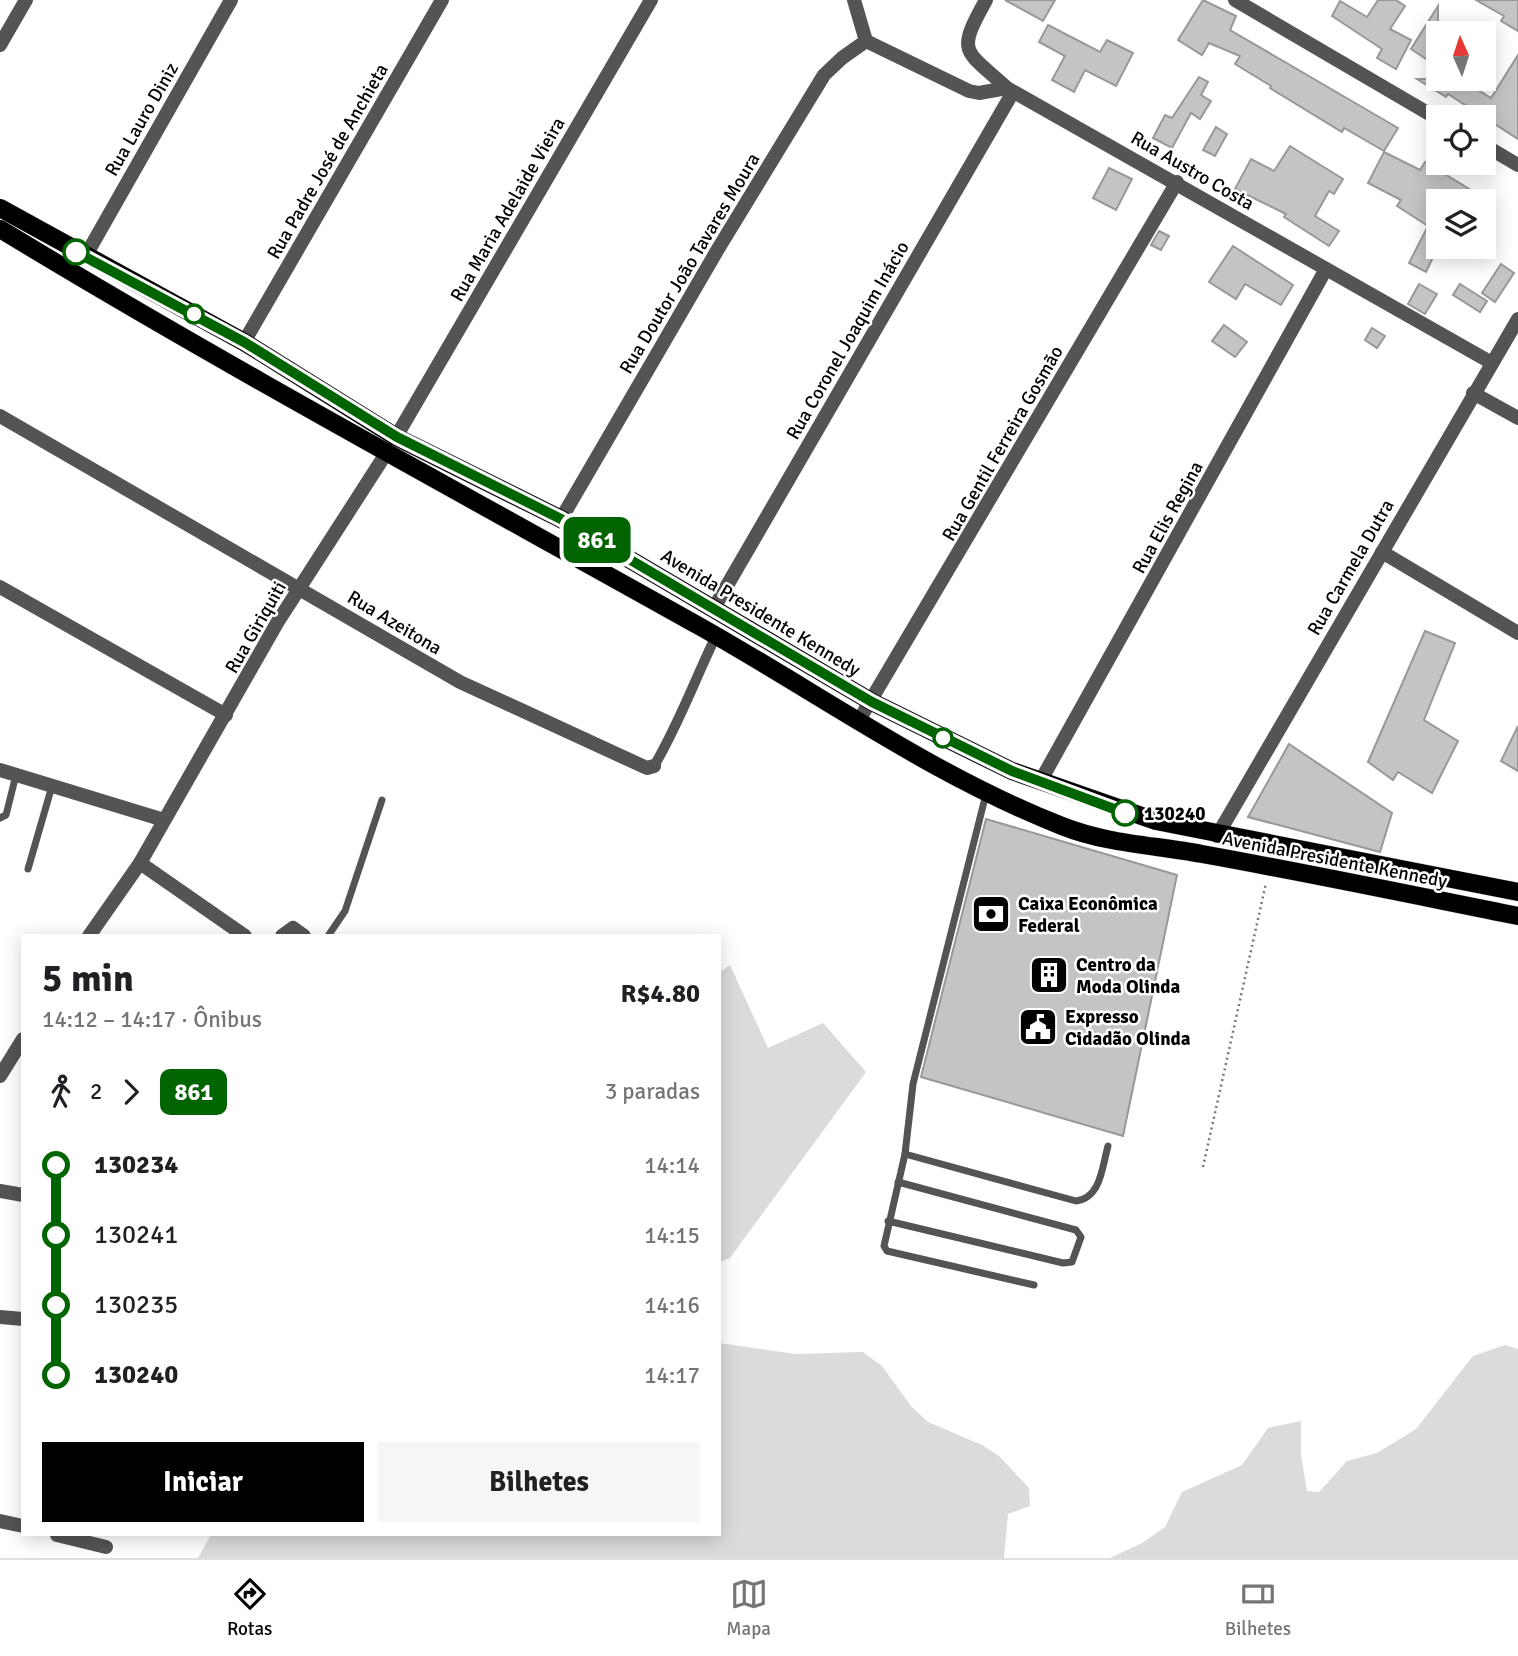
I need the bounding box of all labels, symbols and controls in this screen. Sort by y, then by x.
north arrow [1426,21,1496,91]
map controls [1426,21,1496,259]
street label: Rua Lauro Diniz [100,58,184,181]
street label: Rua Padre José de Anchieta [262,59,394,264]
button: locate [1426,105,1496,175]
street label: Rua Maria Adelaide Vieira [445,113,570,306]
street label: Rua Austro Costa [1127,126,1258,216]
street label: Rua Doutor João Tavares Moura [614,149,765,378]
button: layers [1426,189,1496,259]
street label: Rua Coronel Joaquim Inácio [781,237,915,444]
unlabelled marker [63,239,89,265]
unlabelled marker [184,304,204,324]
street label: Rua Gentil Ferreira Gosmão [937,341,1069,546]
street label: Rua Elis Regina [1127,457,1209,578]
street label: Rua Carmela Dutra [1302,495,1400,640]
line badge: 861 [557,517,637,563]
text: 861 [578,525,616,555]
street label: Avenida Presidente Kennedy [656,544,865,682]
street label: Rua Giriquiti [220,577,292,678]
street label: Rua Azeitona [343,585,446,660]
unlabelled marker [933,728,953,748]
marker: 130240 [1112,800,1138,826]
place label: 130240 [1144,802,1206,826]
street label: Avenida Presidente Kennedy [1220,826,1449,894]
place label: Caixa Econômica Federal [1018,892,1158,938]
bank icon: Caixa Econômica Federal [970,893,1012,935]
place label: Centro da Moda Olinda [1076,953,1181,999]
building icon: Centro da Moda Olinda [1028,954,1070,996]
text: 5 min [42,955,134,1002]
text: R$4.80 [620,978,700,1010]
text: 14:12 – 14:17 · Ônibus [42,1005,262,1034]
place label: Expresso Cidadão Olinda [1065,1005,1191,1051]
public building icon: Expresso Cidadão Olinda [1017,1006,1059,1048]
icon: walk [42,1073,80,1111]
icon: forward [112,1073,150,1111]
text: 2 [90,1077,102,1106]
text: 861 [174,1077,213,1107]
text: 3 paradas [605,1077,700,1106]
text: 130234 [94,1149,178,1181]
text: 14:14 [644,1151,700,1180]
text: 130241 [94,1219,178,1251]
text: 14:15 [644,1221,700,1250]
text: 130235 [94,1289,178,1321]
text: 14:16 [644,1291,700,1320]
text: 130240 [94,1359,178,1391]
text: 14:17 [644,1361,700,1390]
button: Iniciar [42,1442,364,1522]
button: Bilhetes [378,1442,700,1522]
tab: Rotas [227,1575,272,1641]
tab: Mapa [726,1575,771,1641]
tab: Bilhetes [1225,1575,1291,1641]

